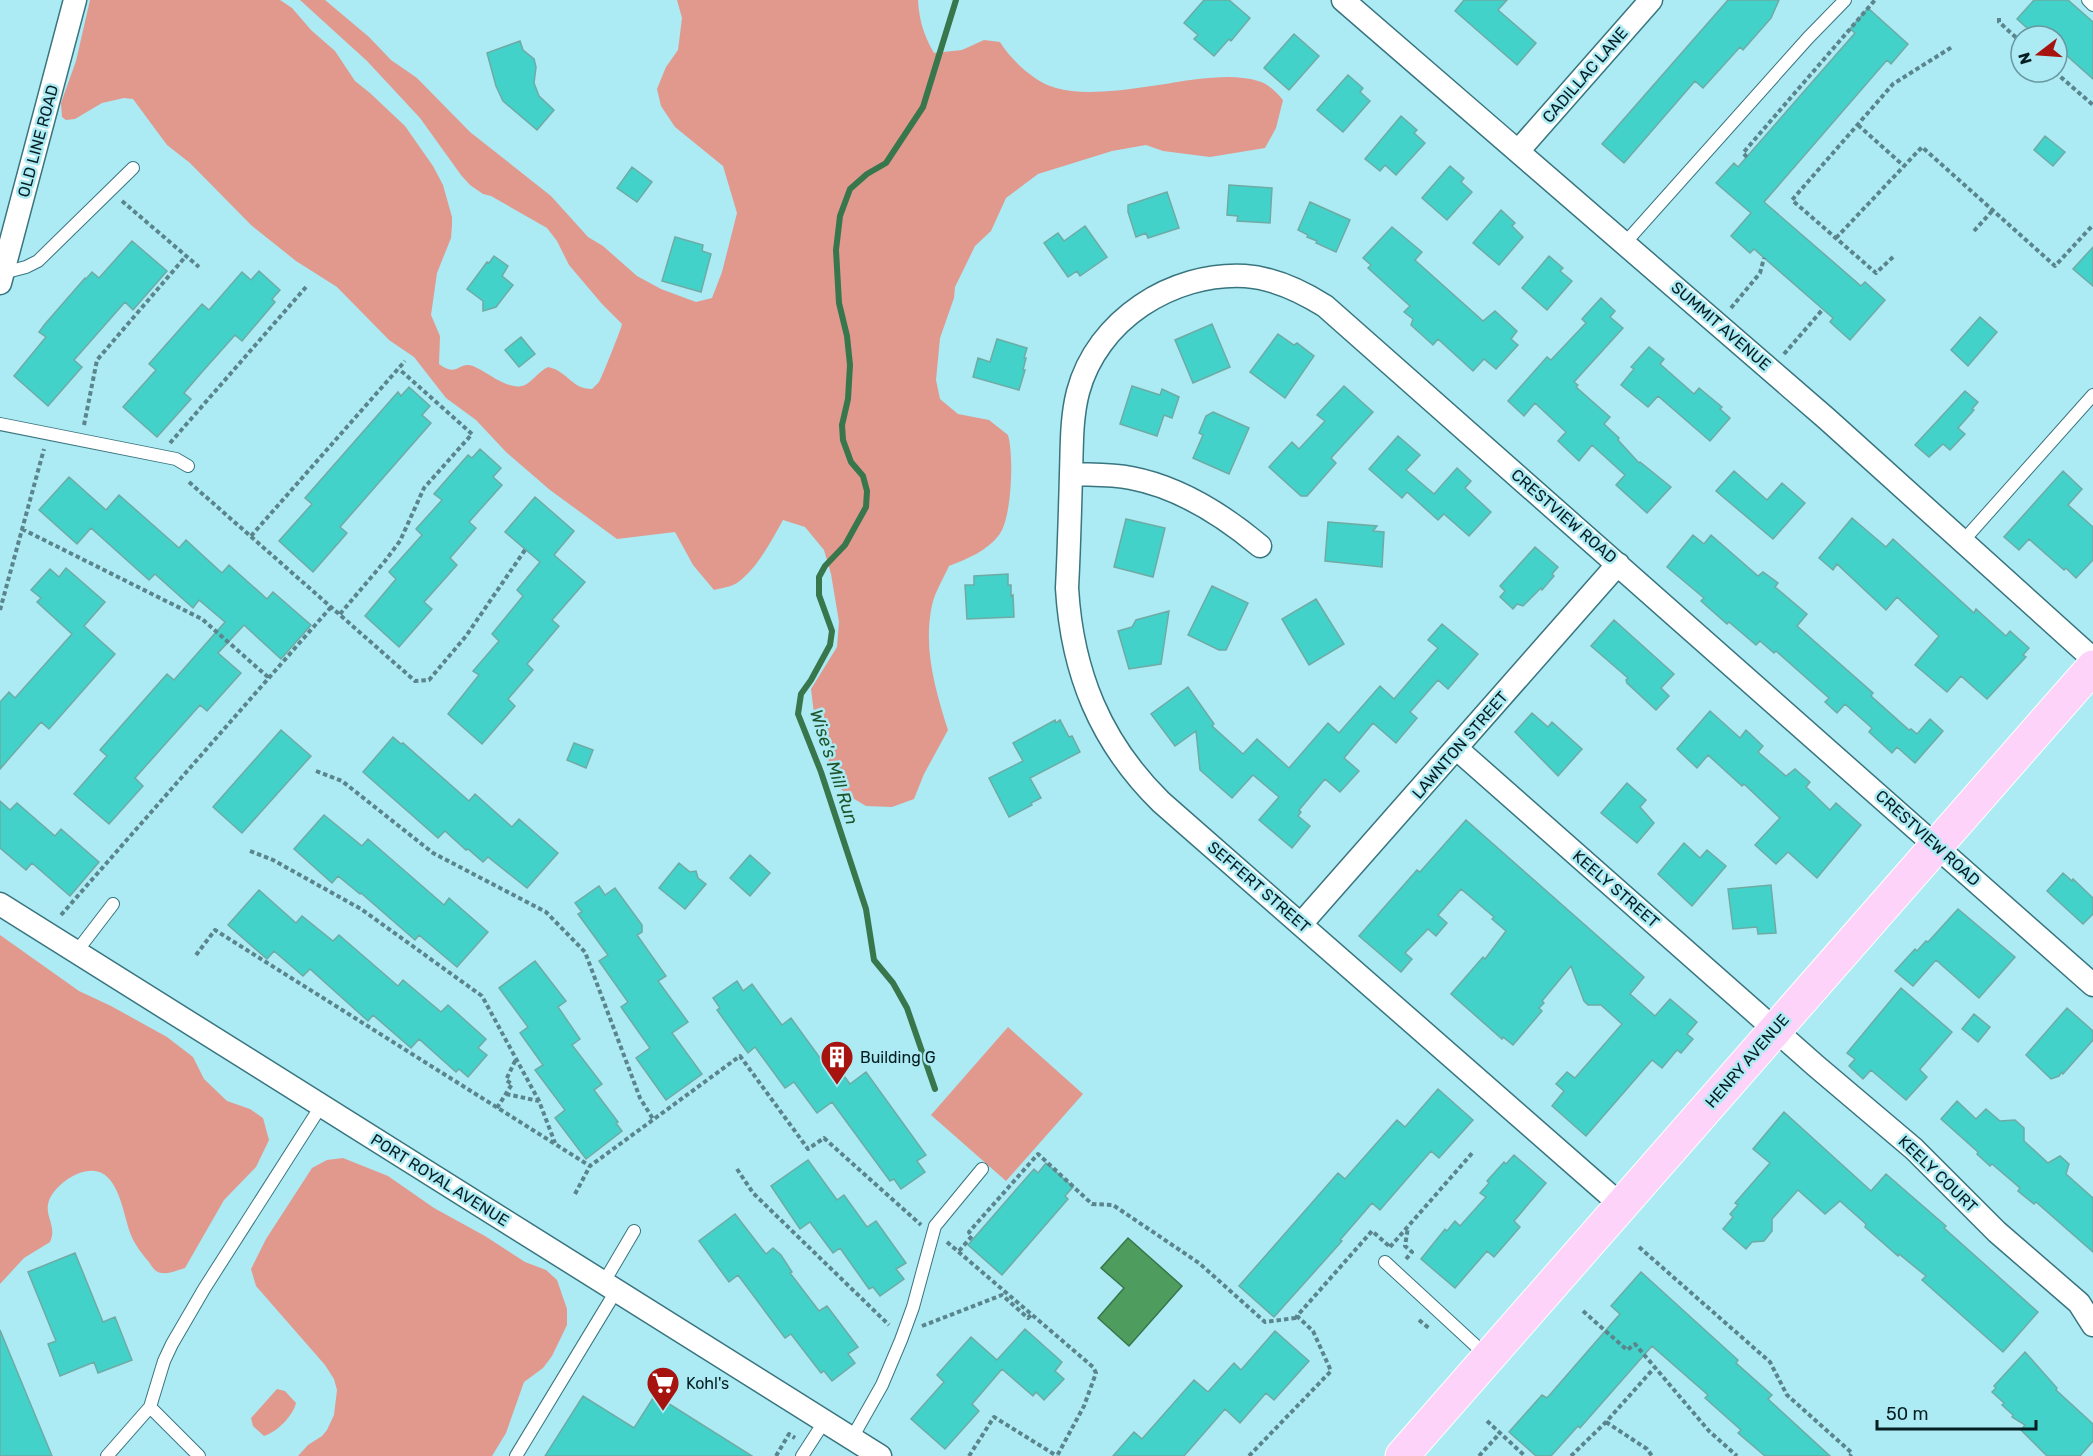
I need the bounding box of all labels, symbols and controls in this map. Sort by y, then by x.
street label: CADILLAC LANE [1538,23,1632,127]
north arrow [2009,24,2069,84]
text: N [2014,50,2036,67]
street label: OLD LINE ROAD [14,83,62,199]
street label: SUMMIT AVENUE [1667,278,1775,374]
street label: CRESTVIEW ROAD [1507,465,1621,567]
street label: LAWNTON STREET [1408,687,1512,803]
water label: Wise's Mill Run [805,707,863,827]
street label: CRESTVIEW ROAD [1872,786,1984,890]
street label: SEFFERT STREET [1204,837,1314,937]
street label: KEELY STREET [1569,846,1663,932]
street label: HENRY AVENUE [1701,1010,1793,1112]
building icon: Building G [819,1039,855,1086]
place label: Building G [860,1048,936,1067]
street label: PORT ROYAL AVENUE [367,1130,513,1230]
street label: KEELY COURT [1895,1132,1981,1216]
supermarket icon: Kohl's [645,1365,681,1412]
place label: Kohl's [686,1374,729,1393]
scale bar [1877,1393,2036,1431]
text: 50 m [1886,1403,1929,1425]

